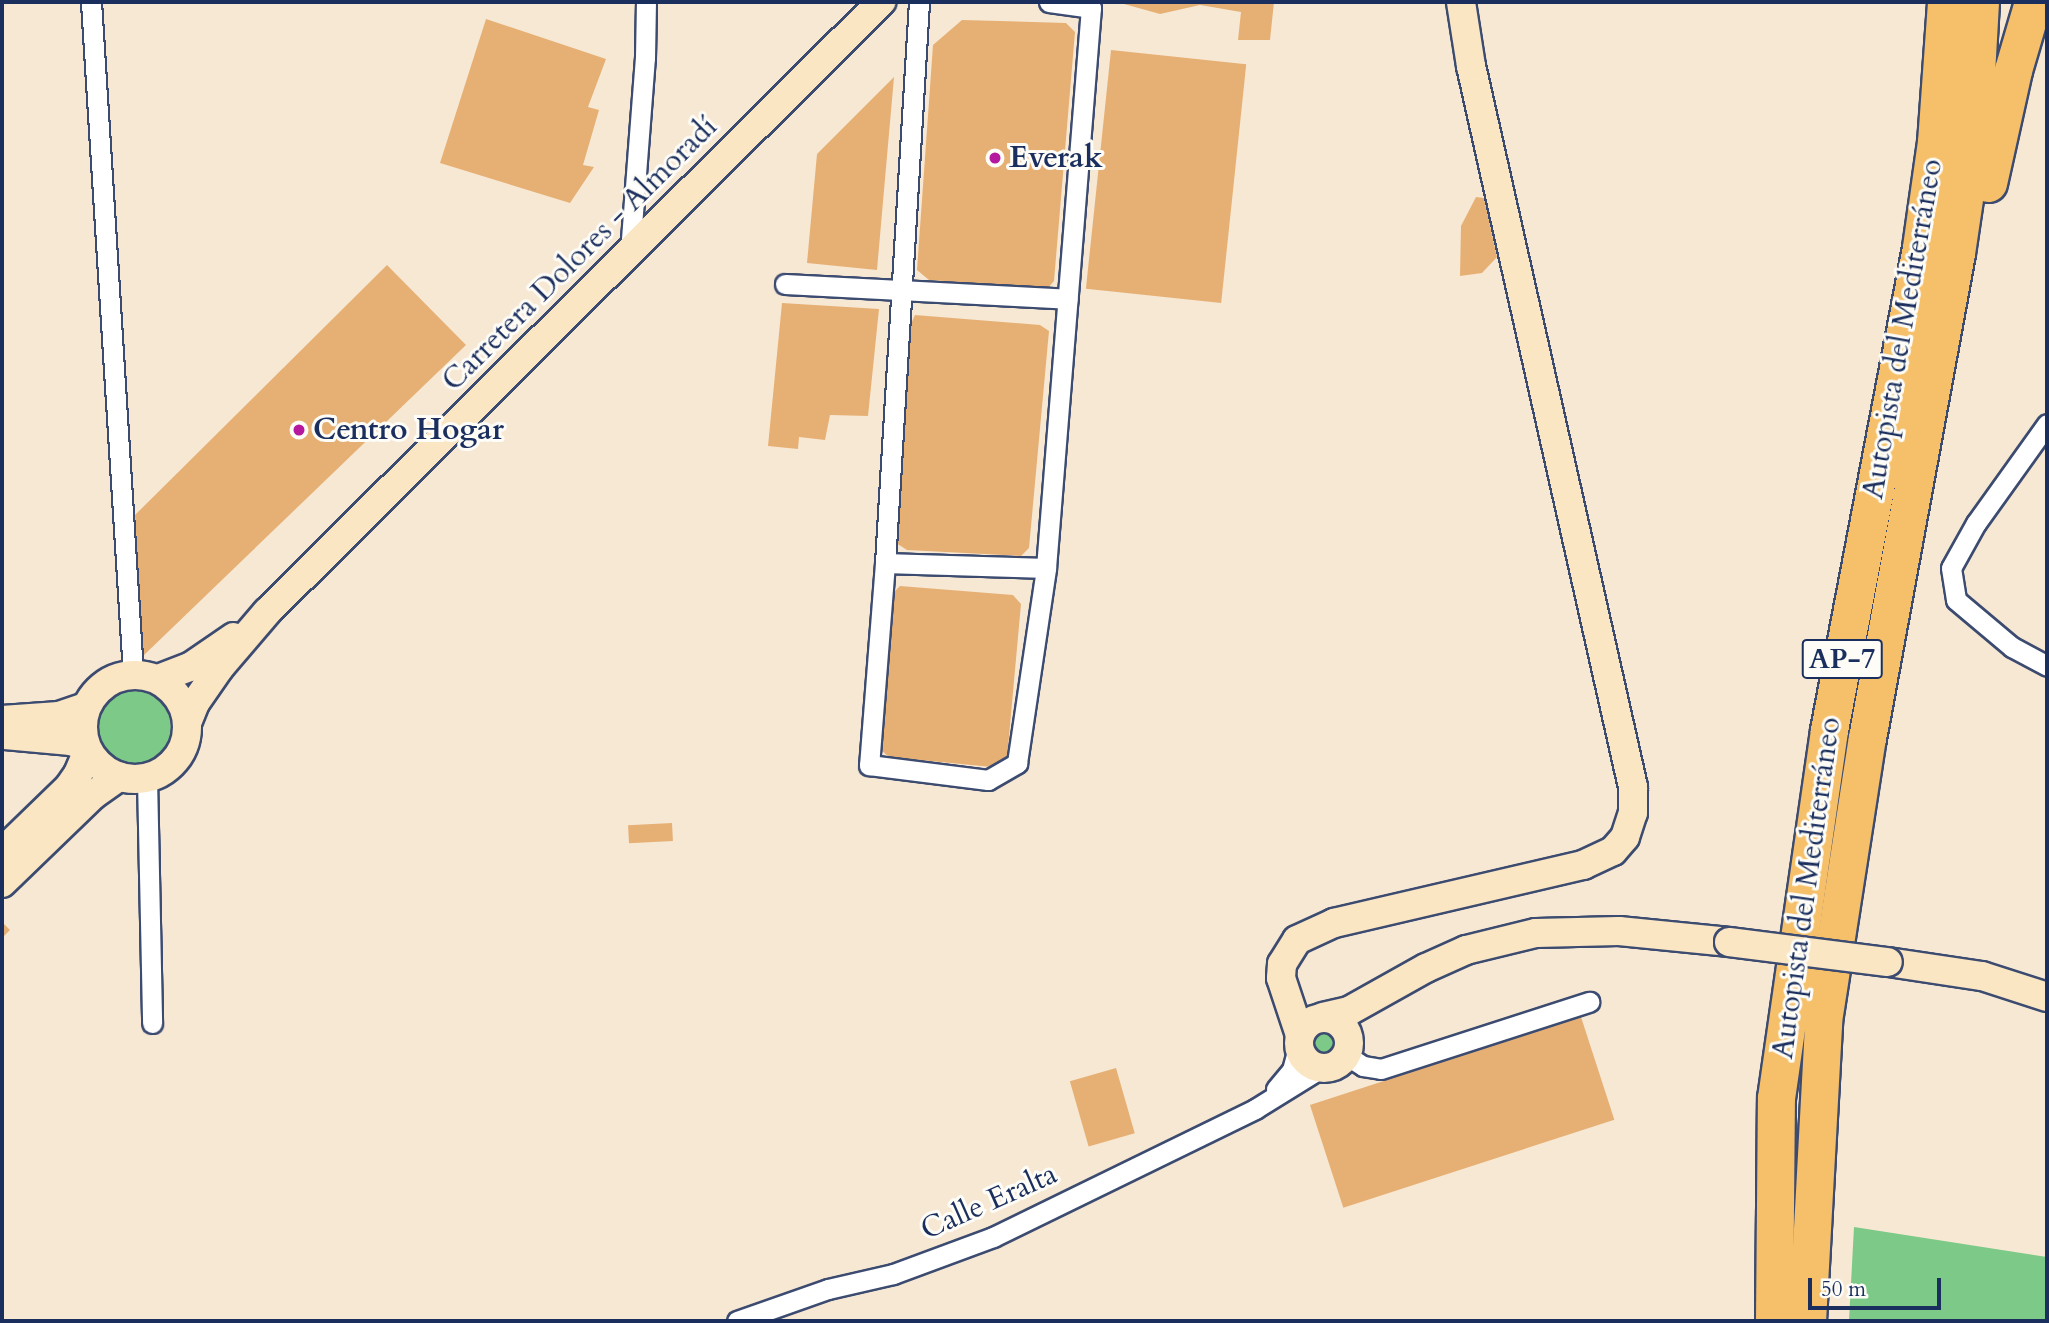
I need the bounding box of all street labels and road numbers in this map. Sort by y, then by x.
street label: Carretera Dolores - Almoradí [435,109,725,399]
street label: Autopista del Mediterráneo [1855,156,1951,502]
road number: AP-7 [1802,634,1882,684]
street label: Autopista del Mediterráneo [1765,715,1849,1061]
street label: Calle Eralta [915,1156,1063,1248]

